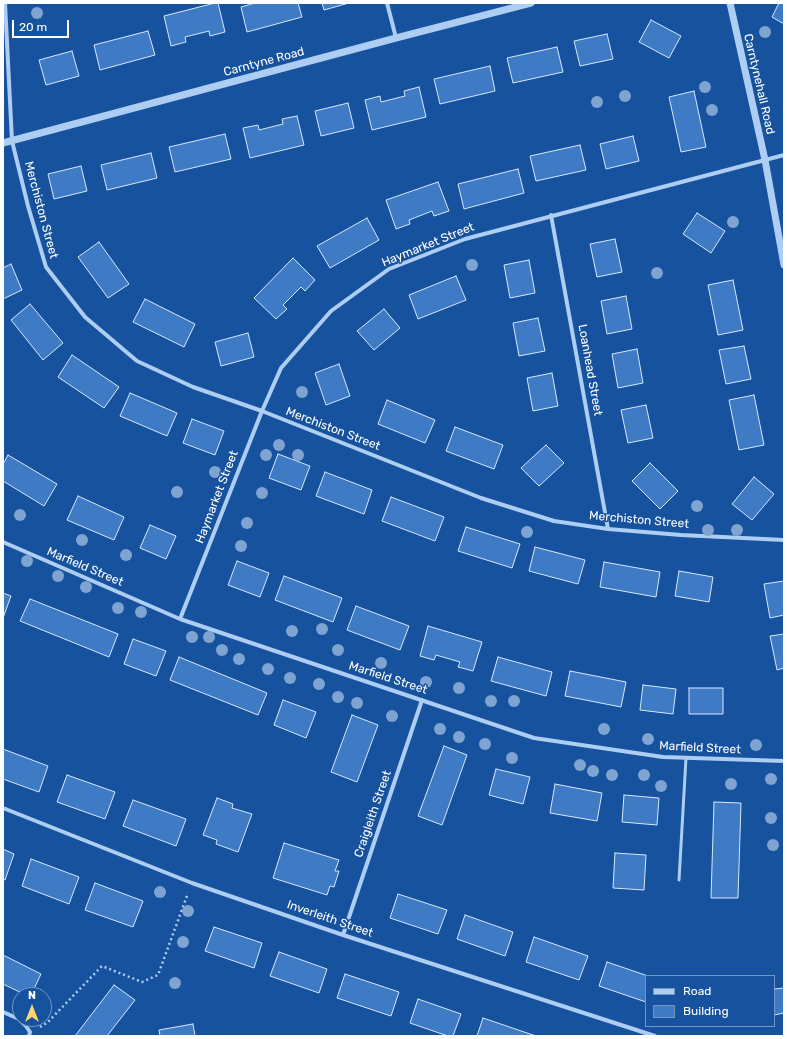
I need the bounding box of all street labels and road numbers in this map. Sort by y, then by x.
street label: Carntynehall Road [740,32,778,136]
street label: Carntyne Road [222,44,306,80]
street label: Merchiston Street [21,160,61,260]
street label: Haymarket Street [380,220,476,270]
street label: Loanhead Street [575,323,605,417]
street label: Merchiston Street [284,404,382,454]
street label: Haymarket Street [193,448,241,546]
street label: Merchiston Street [589,508,689,532]
street label: Marfield Street [45,544,125,590]
street label: Marfield Street [347,659,429,697]
street label: Marfield Street [659,739,741,757]
street label: Craigleith Street [351,768,395,860]
street label: Inverleith Street [285,898,375,940]

